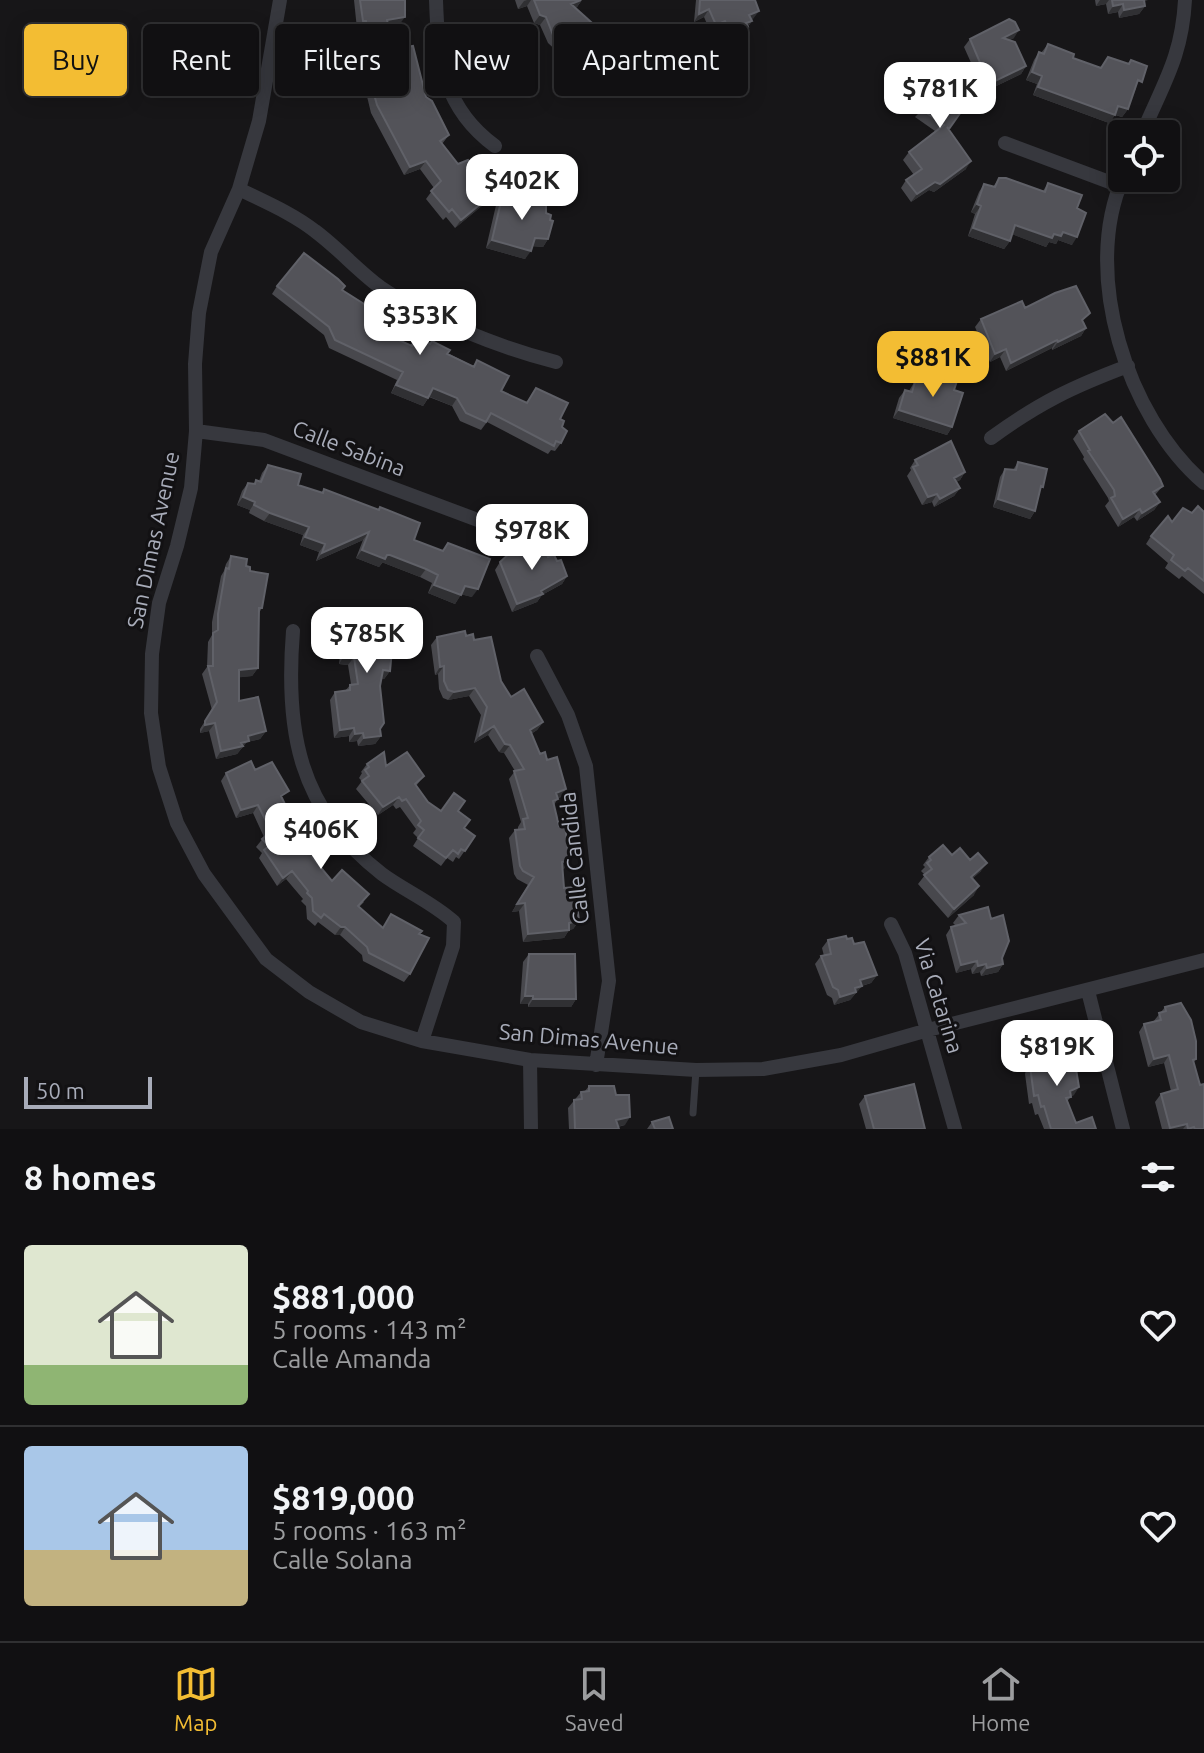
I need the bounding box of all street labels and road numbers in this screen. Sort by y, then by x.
street label: Calle Sabina [289,415,409,480]
street label: San Dimas Avenue [122,449,183,631]
street label: Calle Candida [554,790,593,926]
street label: Via Catarina [910,935,969,1056]
street label: San Dimas Avenue [498,1018,680,1059]

